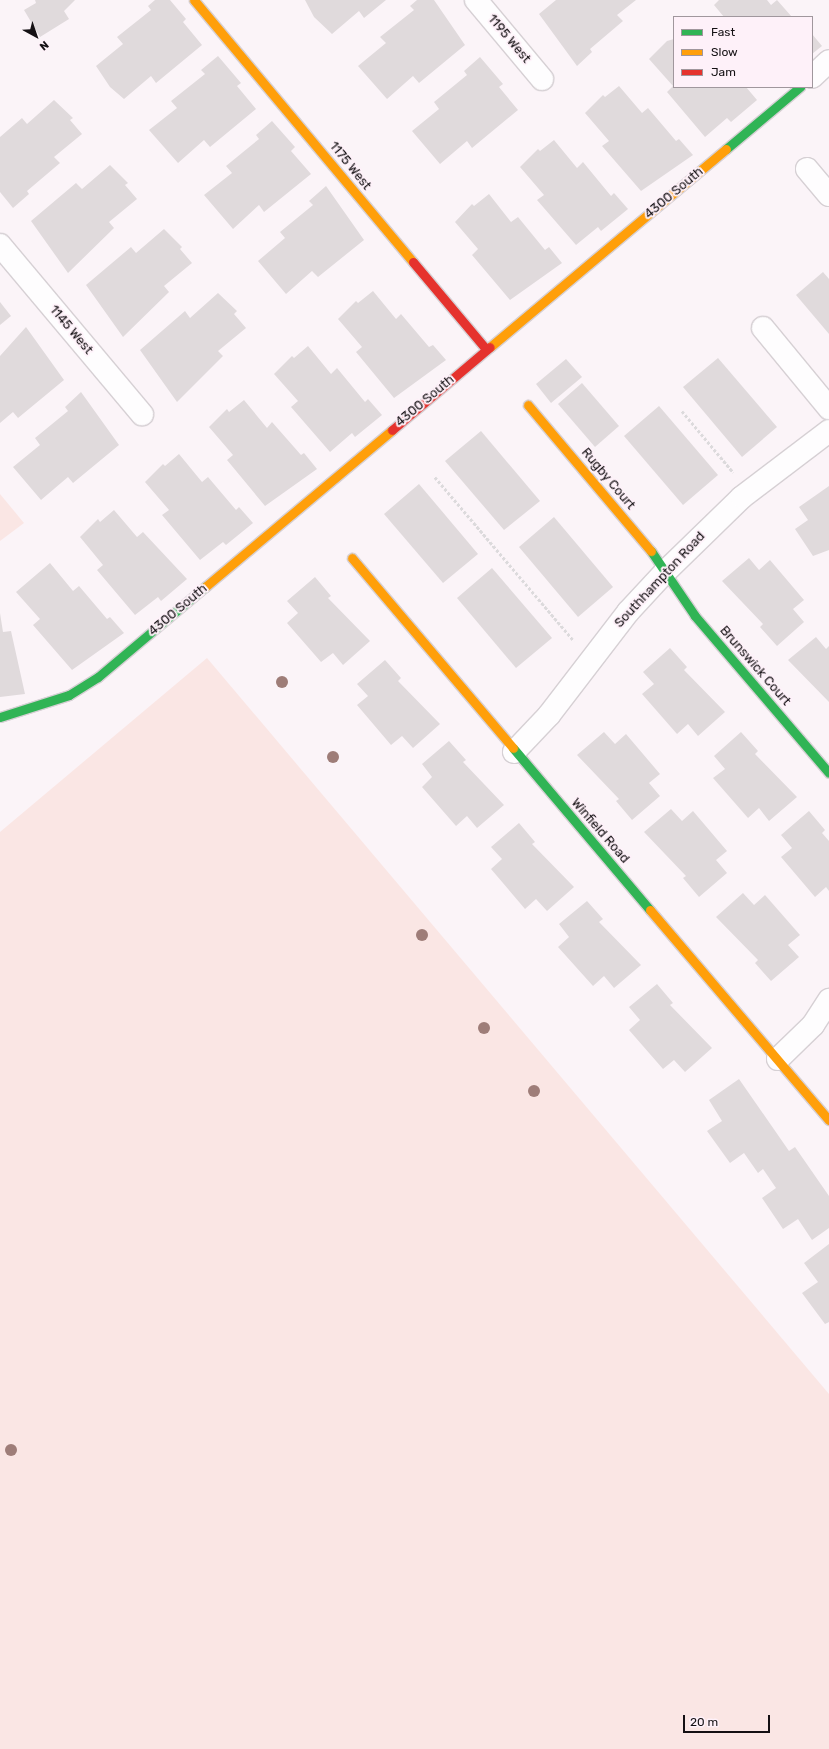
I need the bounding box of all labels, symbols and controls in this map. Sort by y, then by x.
street label: 1195 West [484,11,534,67]
north arrow [16,16,56,56]
legend [673,16,813,88]
text: Fast [711,25,735,39]
text: N [37,38,51,53]
text: Slow [711,45,738,59]
text: Jam [711,65,736,79]
street label: 1175 West [326,139,374,193]
street label: 4300 South [641,164,707,222]
street label: 1145 West [46,302,96,358]
street label: 4300 South [392,372,458,430]
street label: Rugby Court [578,445,638,513]
street label: Southhampton Road [612,529,708,631]
street label: 4300 South [145,581,211,639]
street label: Brunswick Court [716,623,794,709]
street label: Winfield Road [568,795,632,867]
scale bar [685,1707,772,1733]
text: 20 m [690,1715,718,1729]

